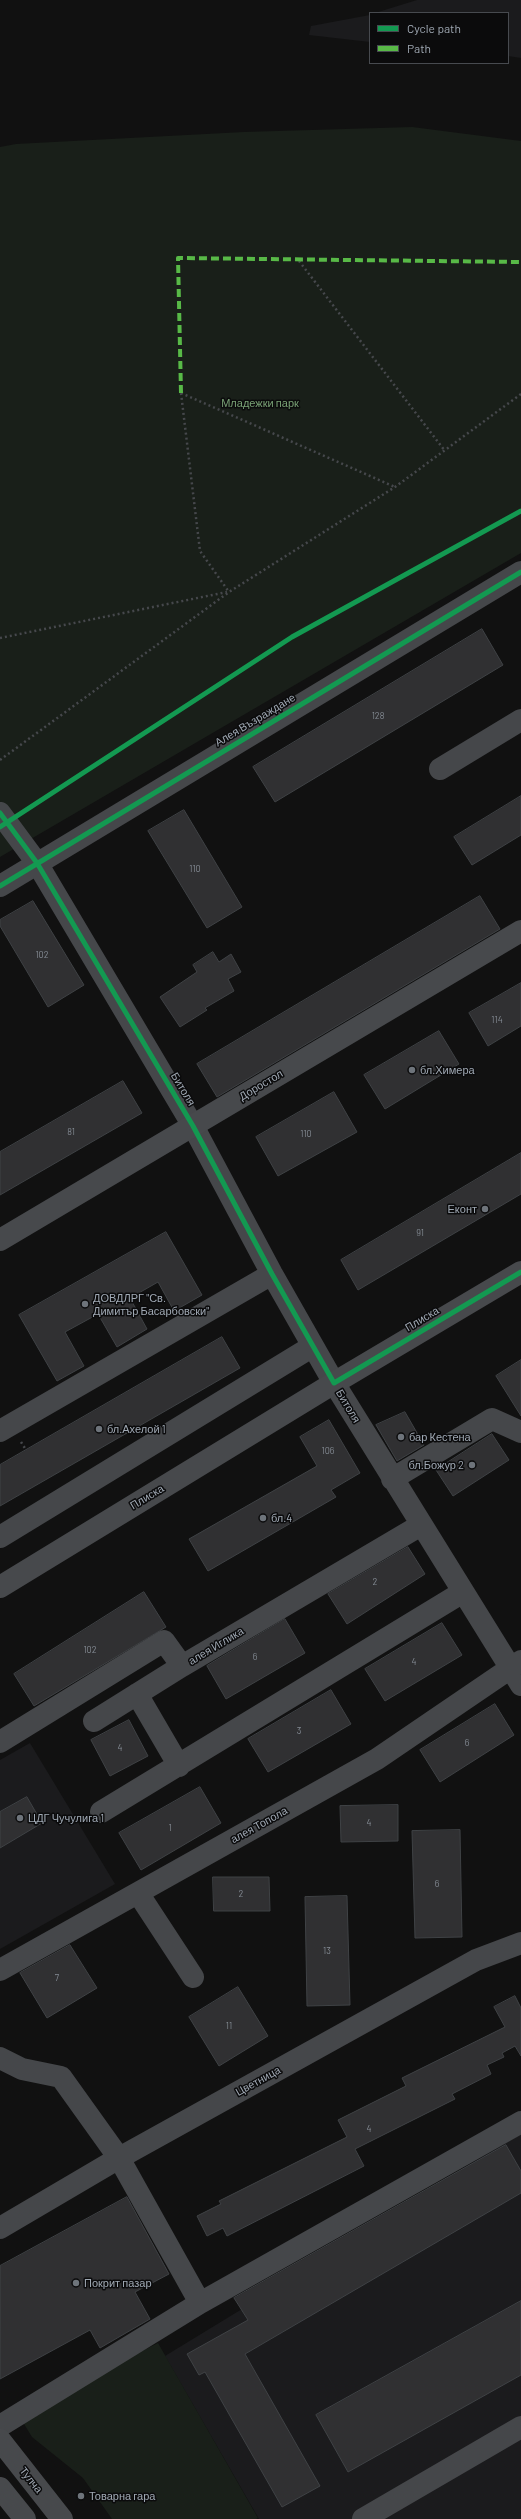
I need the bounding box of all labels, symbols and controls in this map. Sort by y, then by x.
legend [369,12,509,64]
text: Cycle path [407,21,461,35]
text: Path [407,41,431,55]
park label: Младежки парк [221,396,299,410]
street label: Алея Възраждане [212,691,298,749]
house number: 128 [372,711,384,721]
house number: 110 [189,864,201,874]
house number: 102 [35,950,49,960]
house number: 114 [491,1015,503,1025]
place label: бл.Химера [420,1063,475,1077]
marker: бл.Химера [407,1065,417,1075]
street label: Доростол [237,1067,285,1103]
street label: Битоля [168,1070,198,1108]
house number: 81 [67,1127,75,1137]
house number: 110 [300,1129,312,1139]
place label: Еконт [447,1202,477,1216]
marker: Еконт [480,1204,490,1214]
house number: 91 [416,1228,424,1238]
place label: ДОВДЛРГ "Св. Димитър Басарбовски" [93,1291,209,1317]
marker: ДОВДЛРГ "Св. Димитър Басарбовски" [80,1299,90,1309]
street label: Плиска [403,1304,441,1334]
street label: Битоля [333,1387,363,1425]
place label: бл.Ахелой 1 [107,1422,166,1436]
marker: бл.Ахелой 1 [94,1424,104,1434]
place label: бар Кестена [409,1430,471,1444]
marker: бар Кестена [396,1432,406,1442]
house number: 106 [322,1446,334,1456]
place label: бл.Божур 2 [408,1458,464,1472]
marker: бл.Божур 2 [467,1460,477,1470]
street label: Плиска [128,1482,166,1512]
place label: бл.4 [271,1511,292,1525]
marker: бл.4 [258,1513,268,1523]
house number: 2 [373,1577,377,1587]
street label: алея Иглика [186,1624,246,1668]
house number: 102 [83,1645,97,1655]
house number: 6 [253,1652,257,1662]
house number: 4 [412,1657,416,1667]
house number: 3 [297,1726,301,1736]
house number: 6 [465,1738,469,1748]
house number: 4 [118,1743,122,1753]
street label: алея Топола [228,1804,290,1846]
place label: ЦДГ Чучулига 1 [28,1811,104,1825]
marker: ЦДГ Чучулига 1 [15,1813,25,1823]
house number: 4 [367,1818,371,1828]
house number: 1 [168,1823,172,1833]
house number: 6 [435,1879,439,1889]
house number: 2 [239,1889,243,1899]
house number: 13 [323,1946,331,1956]
house number: 7 [55,1973,59,1983]
house number: 11 [226,2021,232,2031]
street label: Цветница [233,2063,283,2099]
house number: 4 [367,2124,371,2134]
place label: Покрит пазар [84,2276,152,2290]
marker: Покрит пазар [71,2278,81,2288]
street label: Тулча [17,2464,45,2496]
place label: Товарна гара [89,2489,155,2503]
marker: Товарна гара [76,2491,86,2501]

